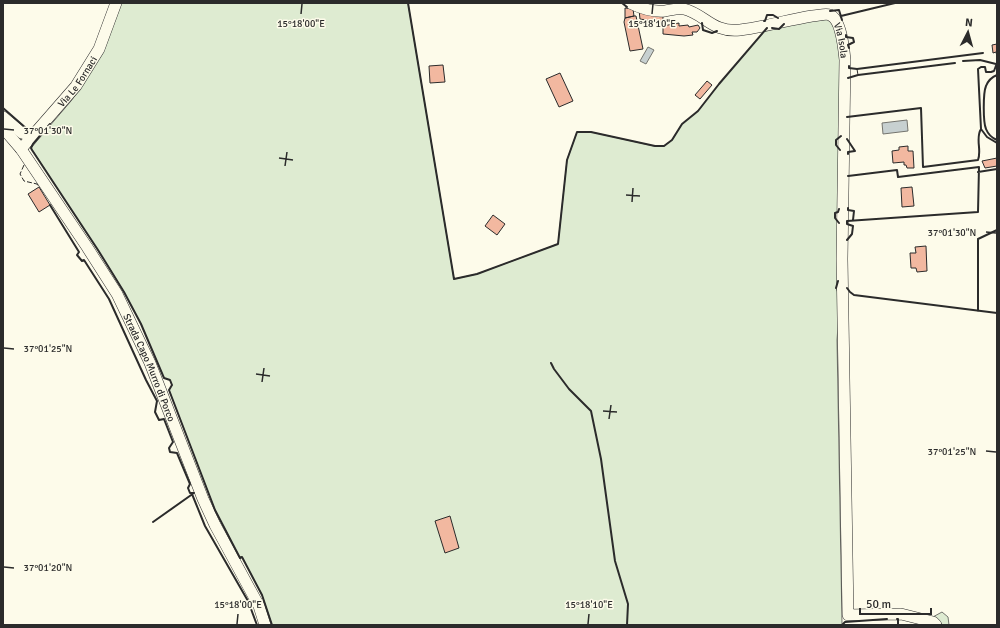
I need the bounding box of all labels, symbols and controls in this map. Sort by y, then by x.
north arrow [948,12,988,52]
text: N [965,16,973,29]
text: 15°18'00"E [277,18,325,30]
text: 15°18'10"E [628,18,676,30]
street label: Via Isola [831,21,850,59]
street label: Via Le Fornaci [55,54,100,110]
text: 37°01'30"N [24,125,72,137]
text: 37°01'30"N [928,227,976,239]
street label: Strada Capo Murro di Porco [120,312,177,423]
text: 37°01'25"N [24,343,72,355]
text: 37°01'25"N [928,446,976,458]
text: 37°01'20"N [24,562,72,574]
scale bar [860,590,931,616]
text: 50 m [866,597,891,612]
text: 15°18'00"E [214,599,262,611]
text: 15°18'10"E [565,599,613,611]

